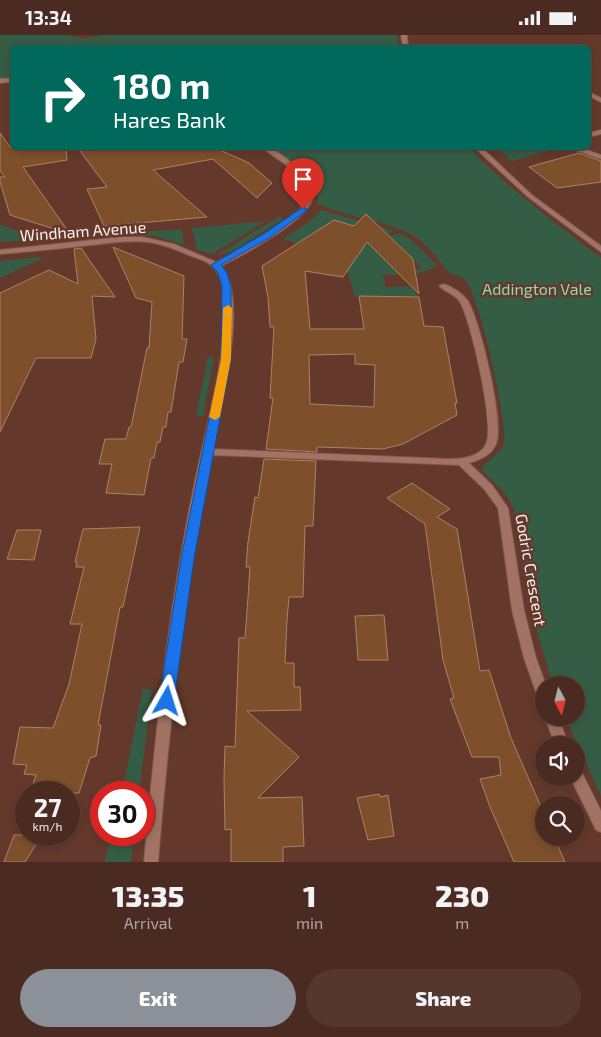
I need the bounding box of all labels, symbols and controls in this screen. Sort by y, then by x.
text: 13:34 [25,6,72,29]
text: 180 m [113,64,210,106]
icon: right [30,65,95,130]
text: Hares Bank [113,106,226,132]
pin [282,158,324,209]
icon: arrive [289,165,317,193]
street label: Windham Avenue [19,217,147,244]
park label: Addington Vale [482,279,592,298]
street label: Godric Crescent [512,512,551,628]
position arrow [140,674,192,726]
north arrow [535,676,585,726]
map controls [535,676,585,846]
button: sound [535,736,585,786]
speed limit sign: 30 [90,781,155,846]
text: 27 [34,792,61,822]
button: search [535,796,585,846]
text: km/h [33,819,62,833]
text: 13:35 [112,877,184,913]
text: 1 [303,877,317,913]
text: 230 [435,877,489,913]
text: Arrival [124,913,172,932]
text: min [296,913,323,932]
text: m [455,913,469,932]
button: Exit [20,969,296,1027]
button: Share [306,969,581,1027]

